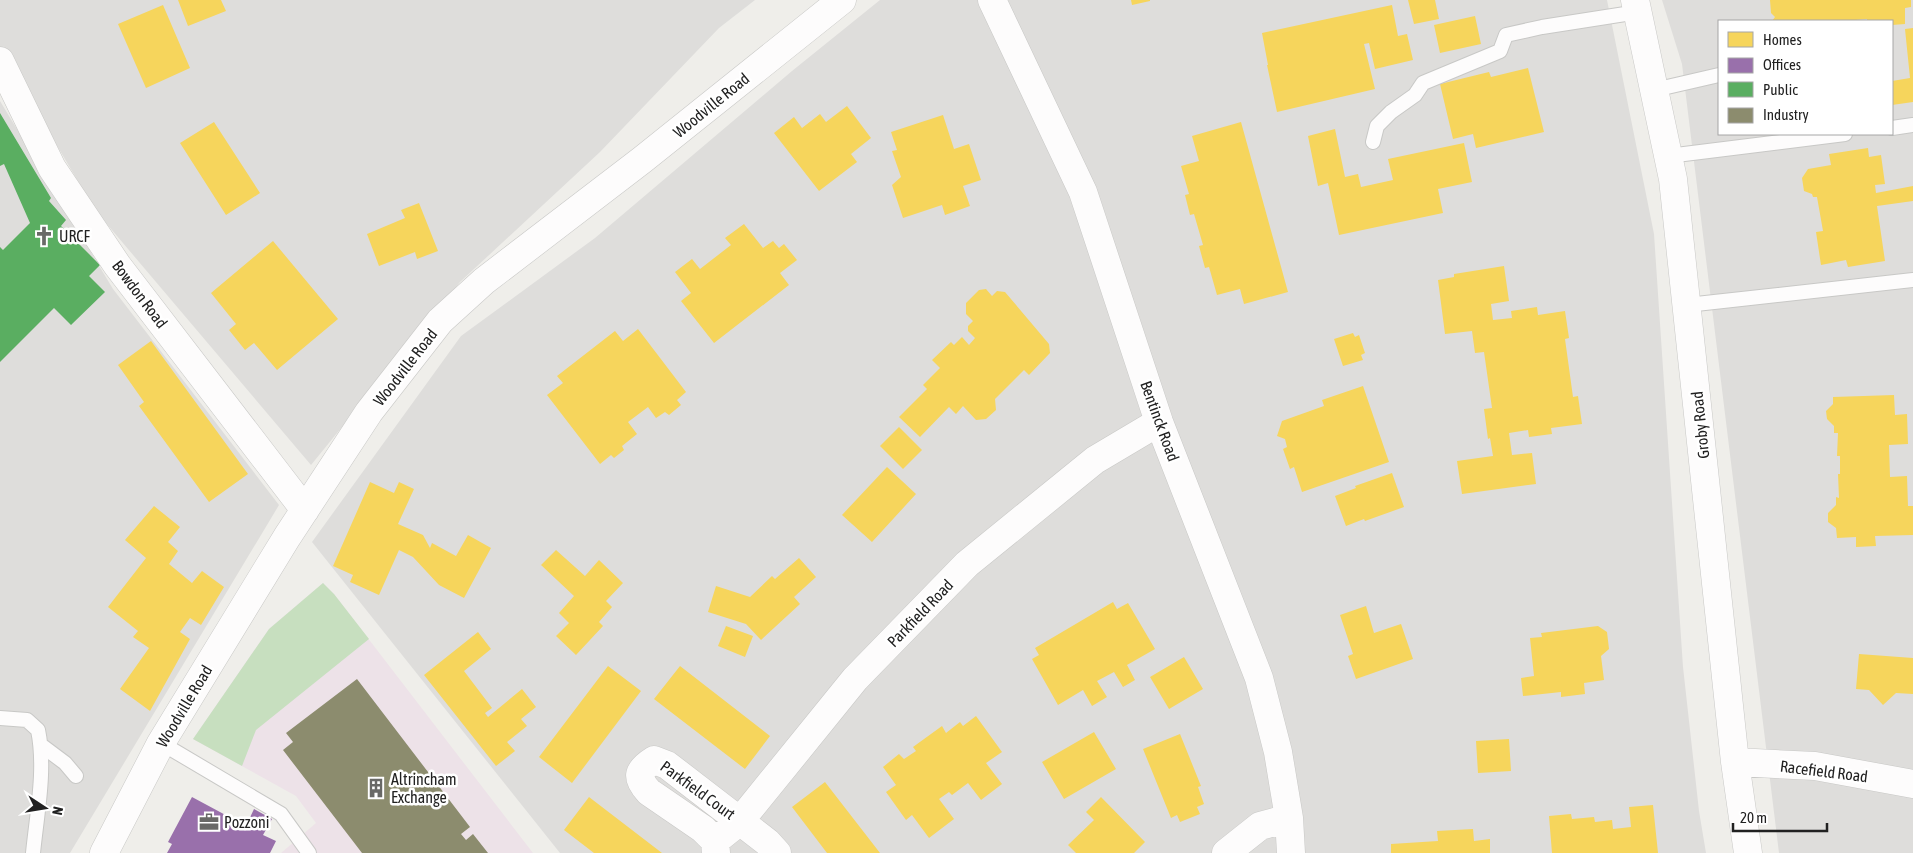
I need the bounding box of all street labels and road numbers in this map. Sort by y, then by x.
street label: Woodville Road [669,69,753,141]
street label: Bowdon Road [109,257,171,331]
street label: Woodville Road [369,325,441,409]
street label: Bentinck Road [1137,378,1183,464]
street label: Groby Road [1688,390,1713,459]
street label: Parkfield Road [883,576,957,650]
street label: Woodville Road [153,662,215,750]
street label: Parkfield Court [657,757,739,823]
street label: Racefield Road [1779,757,1869,785]

